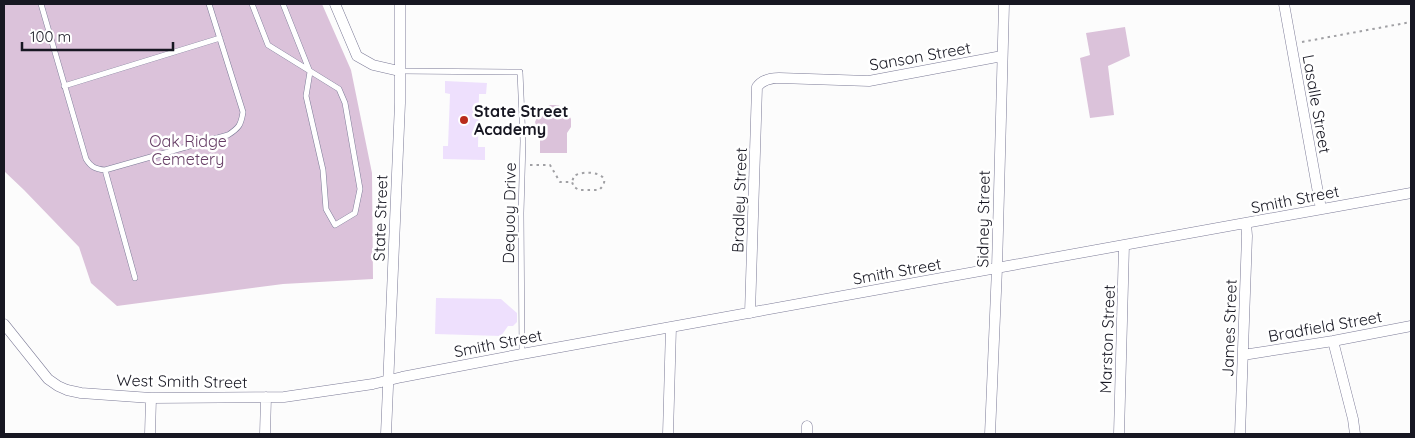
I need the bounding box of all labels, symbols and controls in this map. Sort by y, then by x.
scale bar [22,20,174,52]
text: 100 m [30,27,71,46]
street label: Sanson Street [868,37,972,75]
street label: Lasalle Street [1298,53,1336,155]
place label: State Street Academy [474,101,569,139]
marker: State Street Academy [458,114,470,126]
park label: Oak Ridge Cemetery [149,131,227,169]
street label: Bradley Street [727,147,751,253]
street label: Dequoy Drive [498,162,520,264]
street label: Sidney Street [972,170,994,268]
street label: State Street [368,174,392,262]
street label: Smith Street [1249,181,1341,217]
street label: Smith Street [851,253,943,289]
street label: James Street [1217,279,1241,377]
street label: Marston Street [1095,284,1119,394]
street label: Bradfield Street [1266,306,1384,346]
street label: Smith Street [452,325,544,361]
street label: West Smith Street [116,370,248,392]

